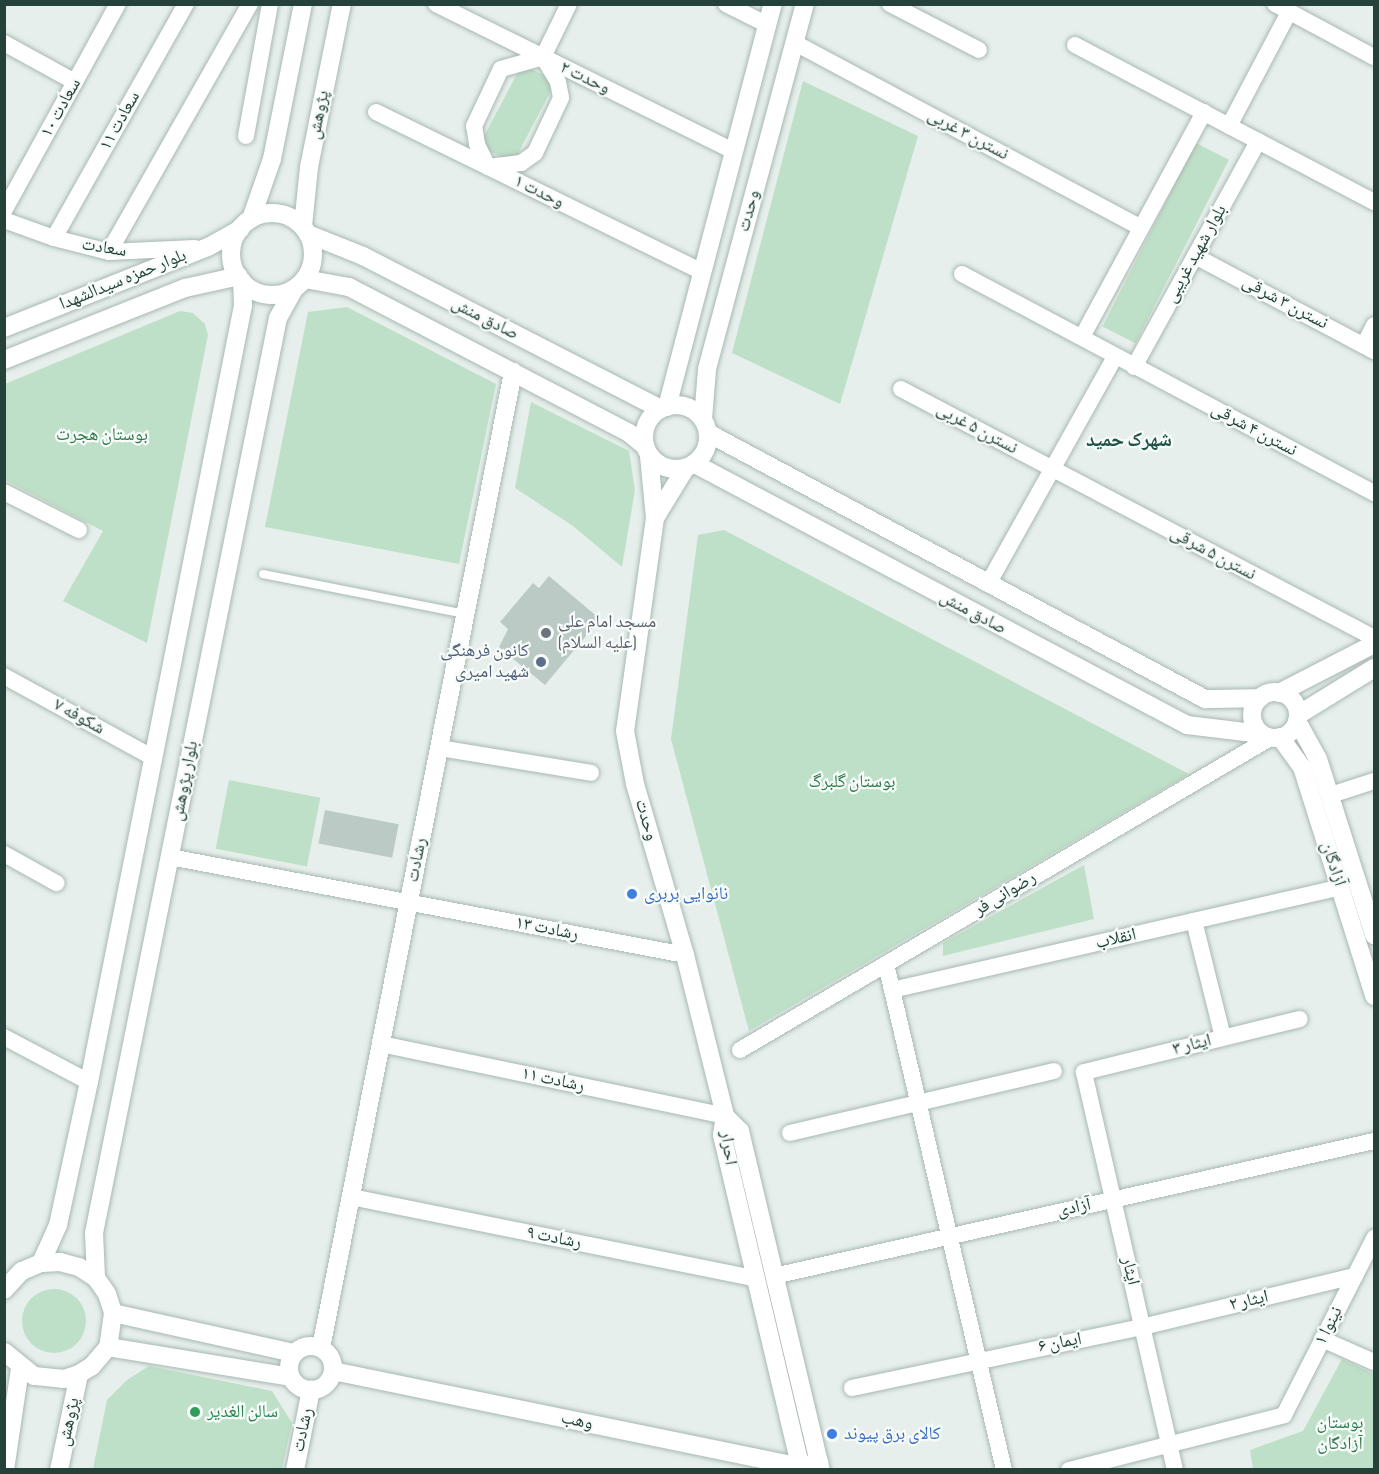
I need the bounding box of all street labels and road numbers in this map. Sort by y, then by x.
street label: وحدت ۲ [556,57,614,99]
street label: سعادت ۱۰ [36,75,86,141]
street label: سعادت ۱۱ [95,88,145,154]
street label: پژوهش [304,89,334,141]
street label: نسترن ۳ غربی [924,105,1012,165]
street label: وحدت ۱ [510,171,568,213]
street label: وحدت [733,188,765,234]
street label: بلوار شهید غریبی [1160,201,1232,307]
street label: سعادت [80,234,128,262]
street label: بلوار حمزه سیدالشهدا [56,245,190,315]
street label: نسترن ۳ شرقی [1238,271,1332,335]
street label: صادق منش [448,293,522,345]
street label: نسترن ۴ شرقی [1207,398,1301,462]
street label: نسترن ۵ غربی [933,399,1021,459]
street label: نسترن ۵ شرقی [1166,522,1260,586]
street label: صادق منش [936,586,1010,640]
street label: شکوفه ۷ [50,694,108,740]
street label: بلوار پژوهش [167,739,203,823]
street label: وحدت [630,797,662,843]
street label: رشادت [402,836,432,884]
street label: آزادگان [1316,839,1350,889]
street label: رضوانی فر [970,867,1040,921]
street label: رشادت ۱۳ [514,912,580,946]
street label: انقلاب [1094,924,1138,954]
street label: ایثار ۳ [1170,1030,1214,1060]
street label: رشادت ۱۱ [520,1063,586,1097]
street label: احرار [715,1130,741,1166]
street label: آزادی [1055,1194,1093,1222]
street label: رشادت ۹ [525,1222,583,1254]
street label: ایثار [1116,1255,1144,1287]
street label: ایثار ۲ [1227,1286,1271,1316]
street label: نینوا ۱ [1310,1303,1348,1349]
street label: ایمان ۶ [1036,1328,1084,1358]
street label: پژوهش [53,1396,85,1448]
street label: رشادت [288,1406,318,1454]
street label: وهب [559,1407,595,1435]

